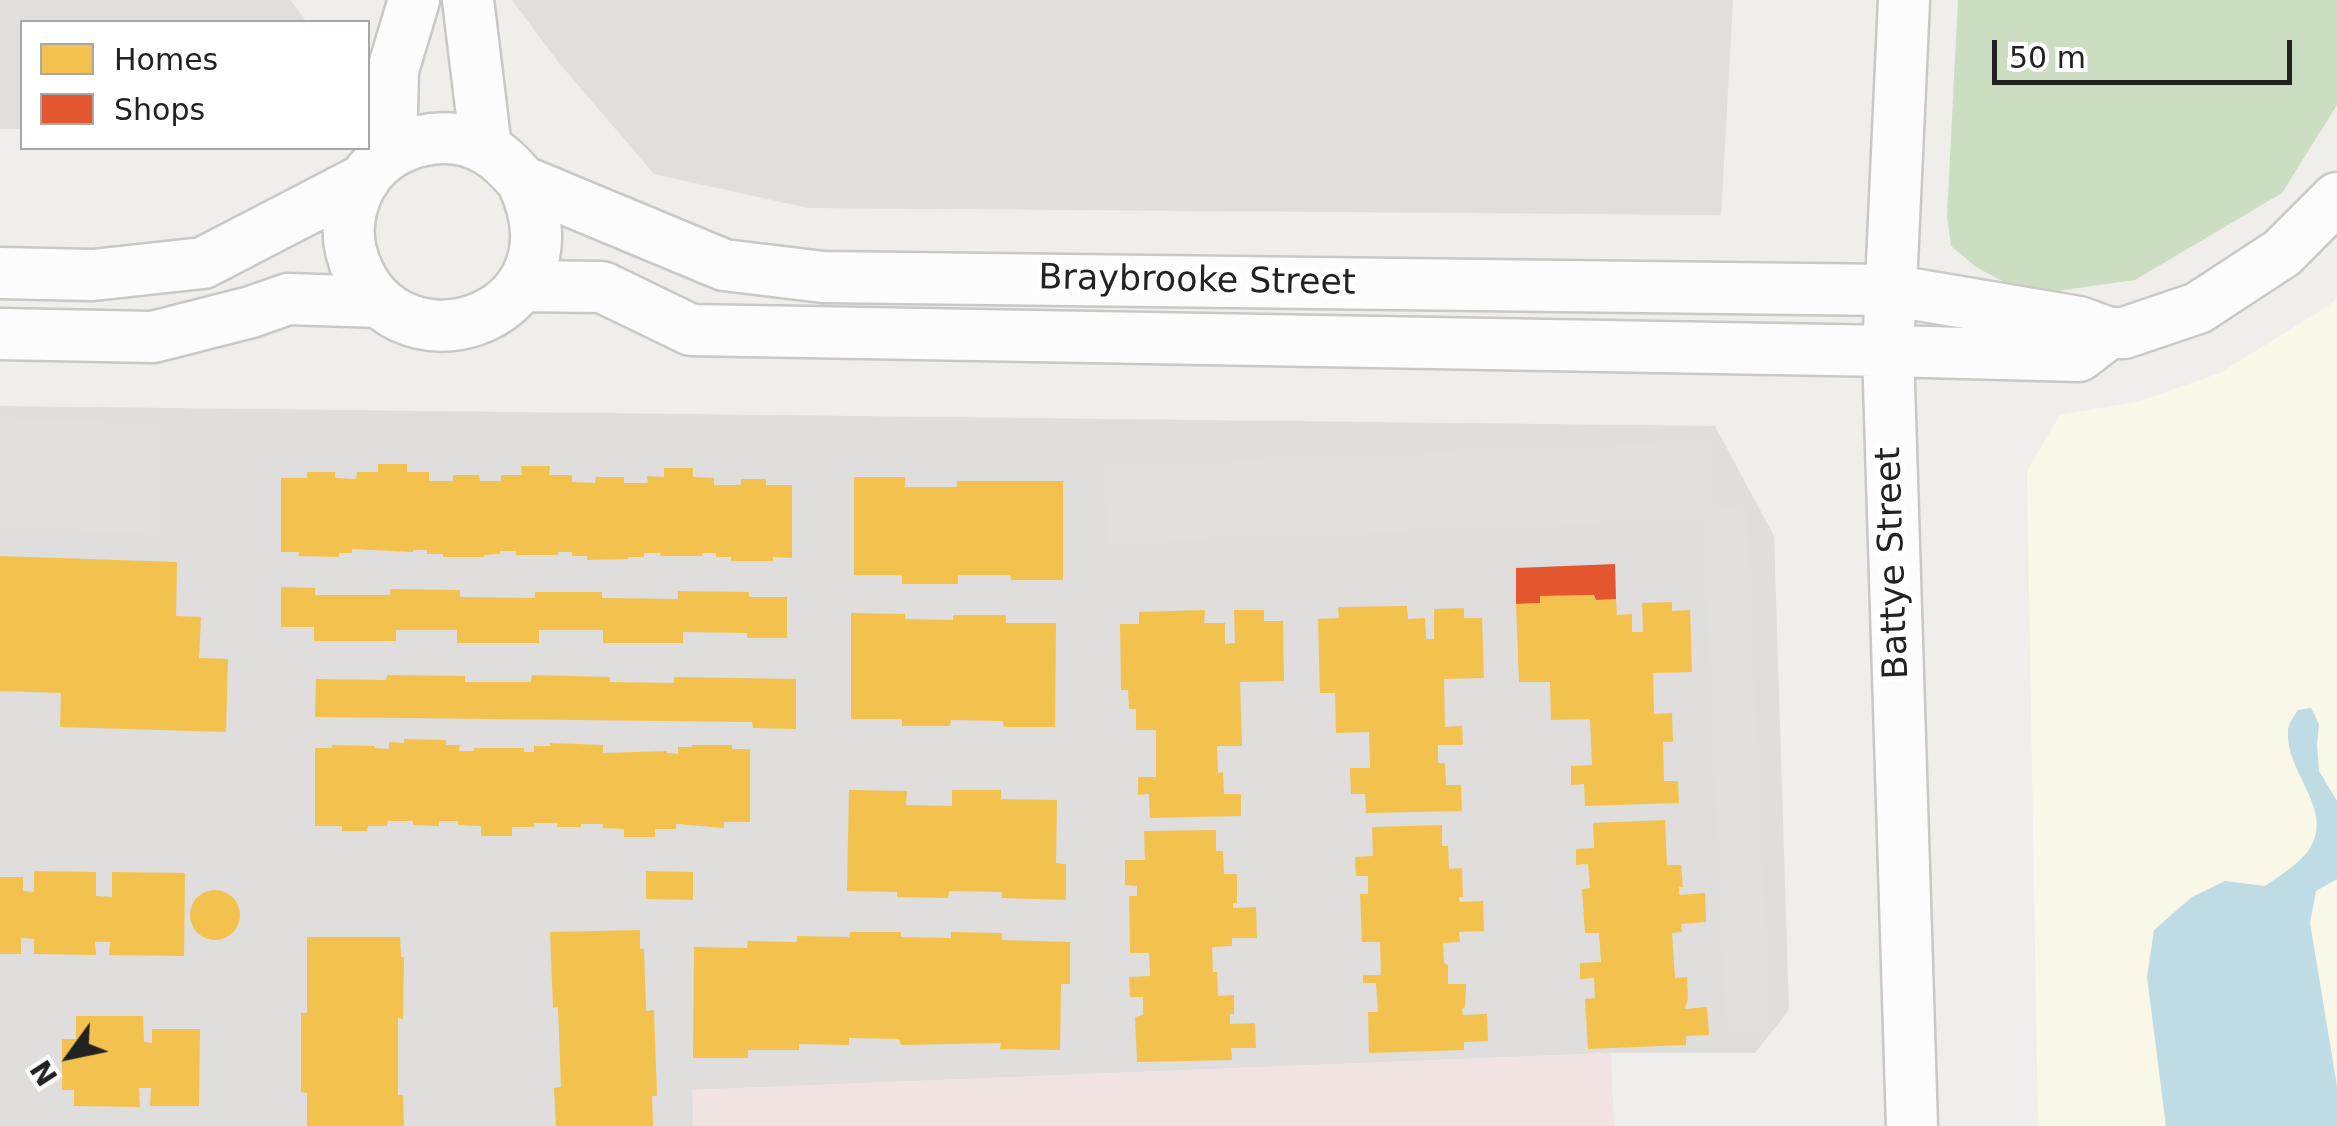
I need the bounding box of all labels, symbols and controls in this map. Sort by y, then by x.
legend [20,20,370,150]
scale bar [1997,20,2297,82]
text: 50 m [2009,40,2086,75]
text: Homes [114,42,218,77]
text: Shops [114,92,205,127]
street label: Braybrooke Street [1038,258,1356,306]
street label: Battye Street [1869,446,1919,680]
north arrow [20,1006,120,1106]
text: N [24,1054,65,1091]

